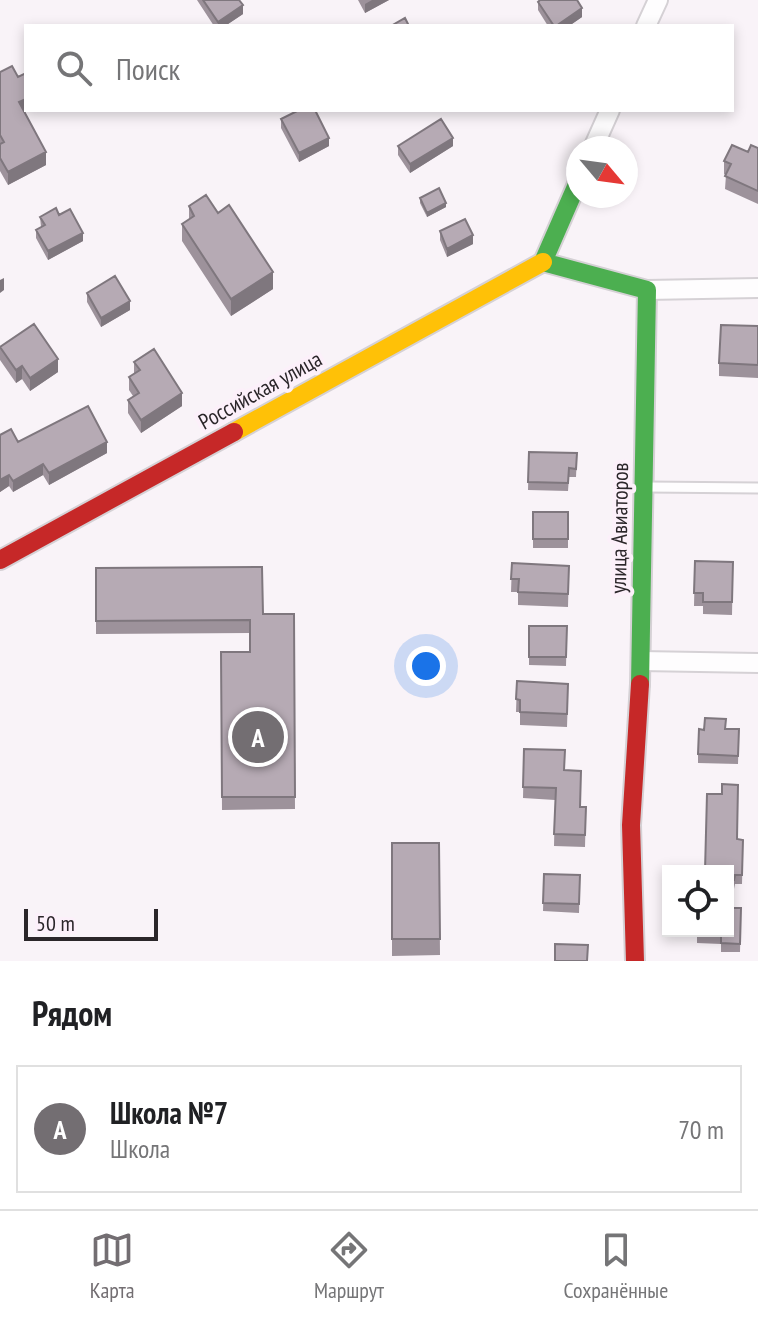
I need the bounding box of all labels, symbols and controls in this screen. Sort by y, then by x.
search box [24,24,734,112]
icon: search [52,46,96,90]
text: Поиск [116,49,180,88]
north arrow [566,136,638,208]
street label: Российская улица [193,345,327,435]
street label: улица Авиаторов [604,462,634,594]
your location [406,646,446,686]
pin: A [232,707,284,767]
map controls [662,865,734,937]
button: locate [662,865,734,937]
scale bar [24,905,158,941]
text: 50 m [36,909,75,937]
text: Рядом [32,991,112,1035]
text: Школа №7 [110,1093,228,1132]
text: A [53,1113,67,1146]
text: 70 m [678,1113,724,1146]
text: Школа [110,1132,170,1165]
tab: Карта [90,1228,135,1304]
tab: Маршрут [314,1228,384,1304]
tab: Сохранённые [564,1228,668,1304]

